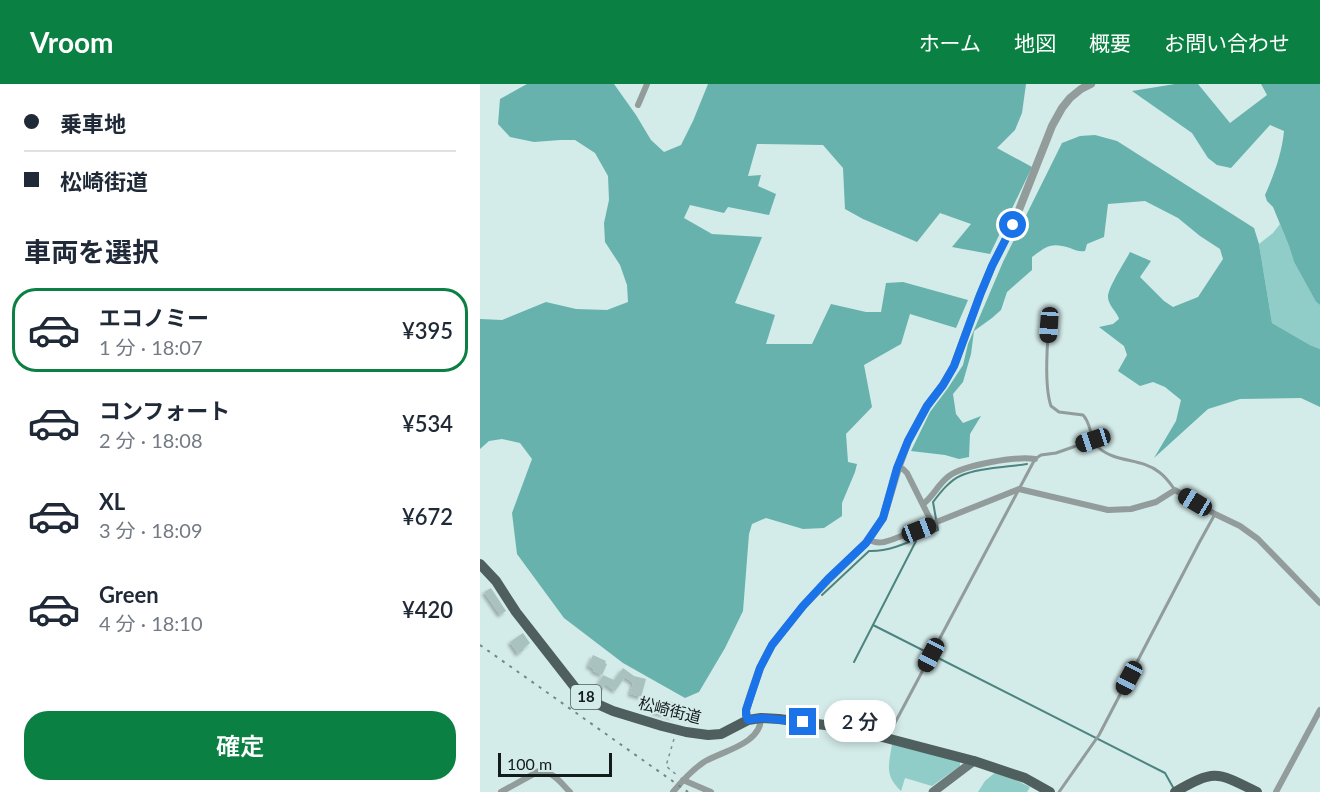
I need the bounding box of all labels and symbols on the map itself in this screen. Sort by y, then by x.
route start [999,211,1026,238]
car [1039,306,1059,344]
car [1073,426,1113,454]
car [1175,485,1215,519]
car [899,515,939,545]
car [915,635,947,675]
car [1113,658,1145,698]
road number: 18 [571,685,601,709]
street label: 松崎街道 [637,693,703,726]
callout: 2 分 [824,701,896,743]
route end [789,708,816,735]
scale bar [498,750,612,778]

